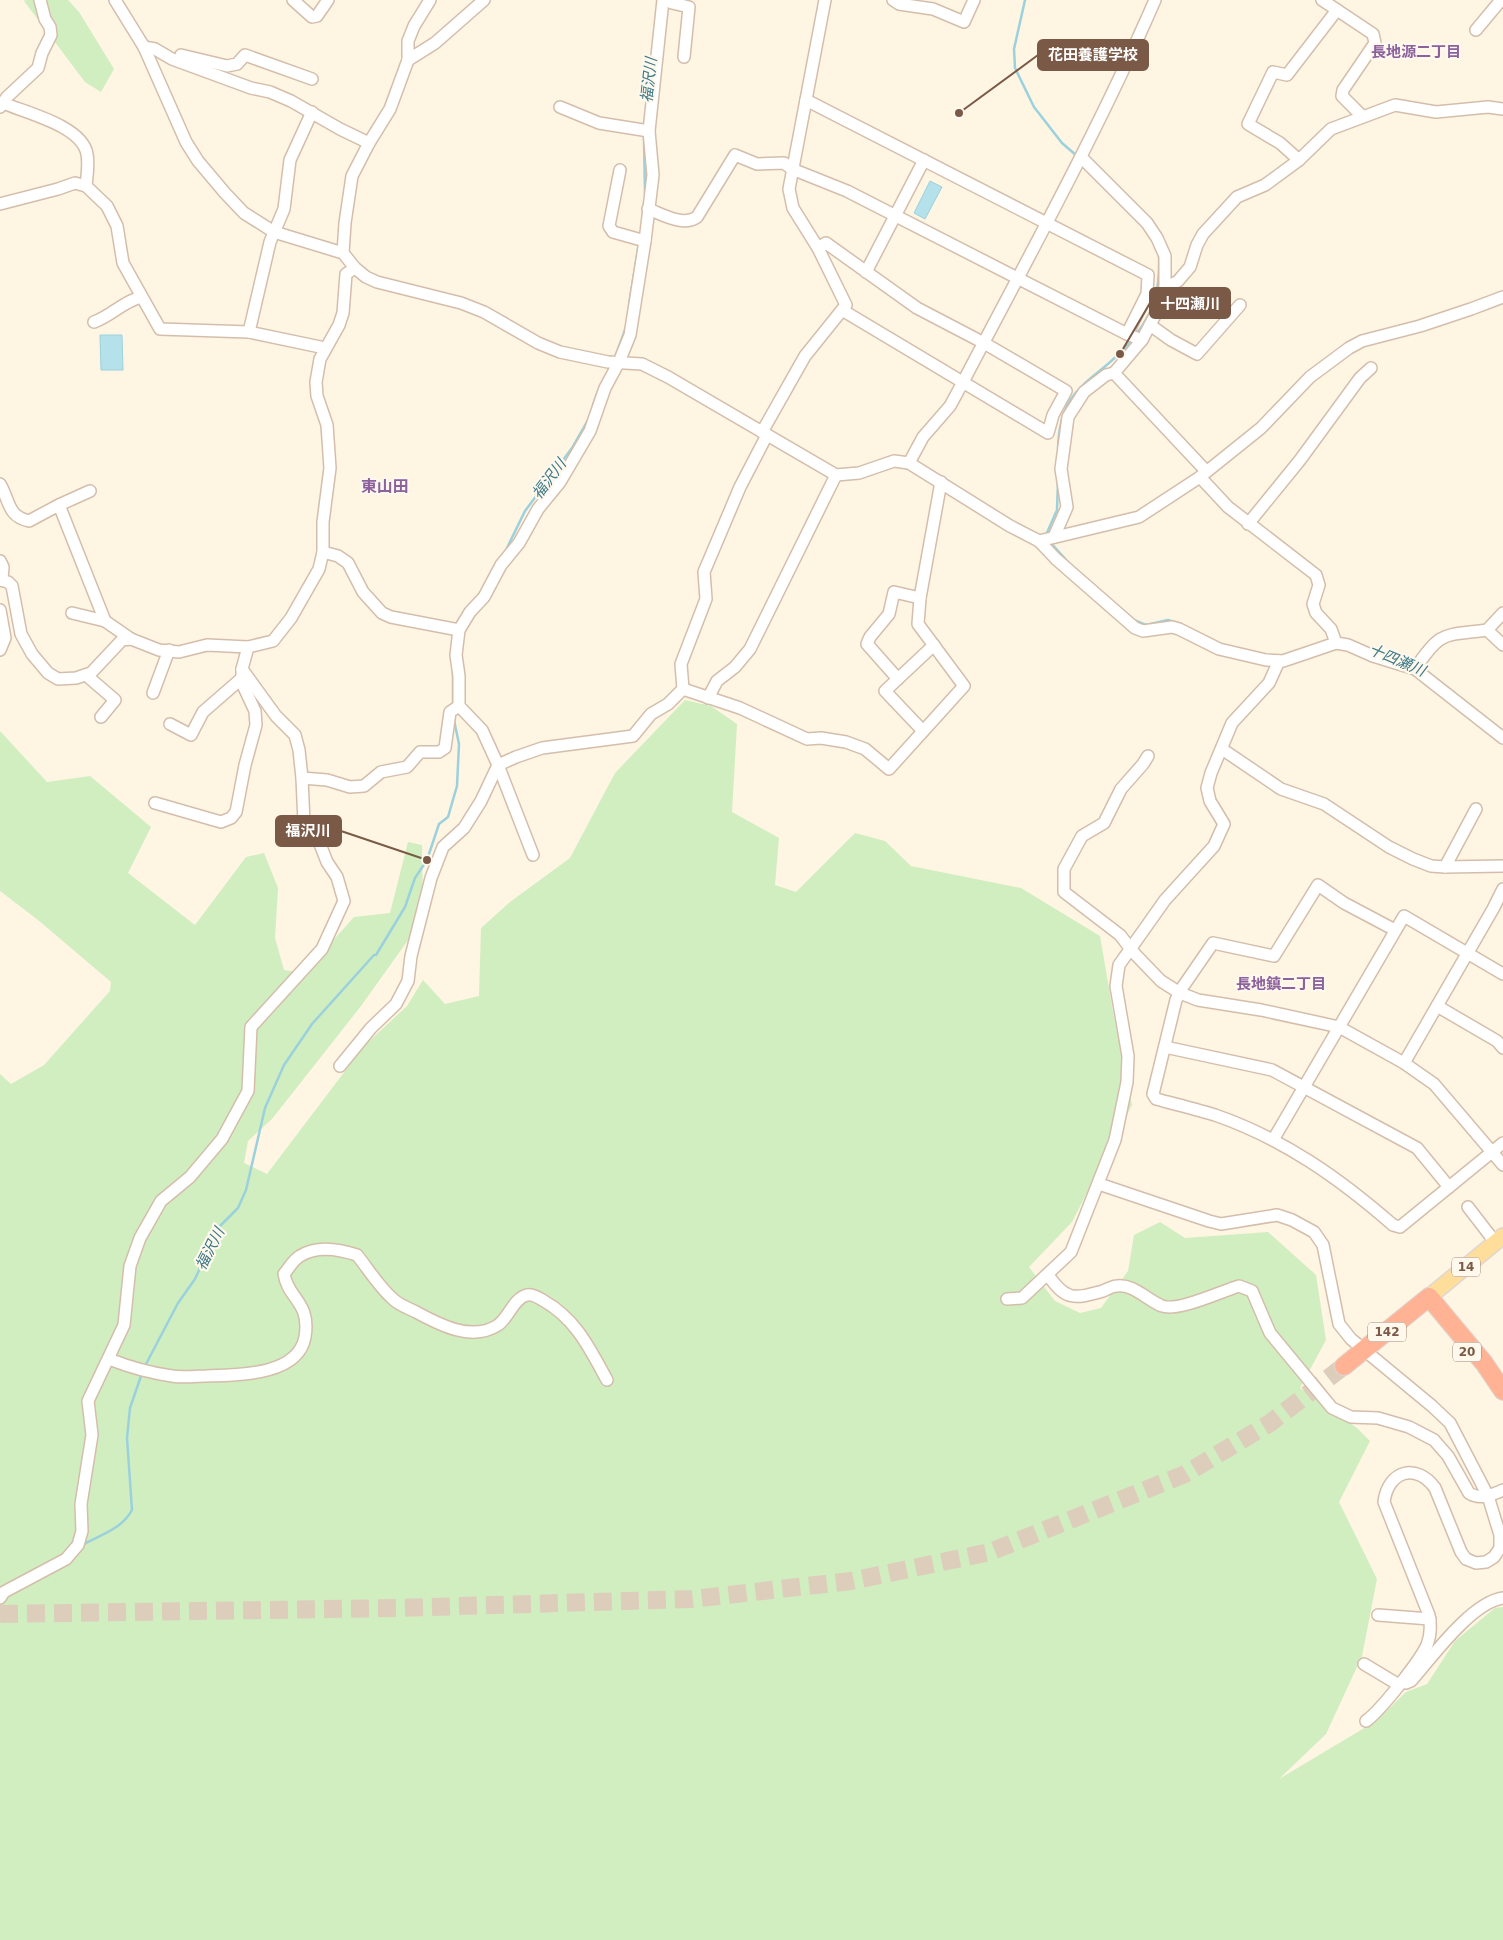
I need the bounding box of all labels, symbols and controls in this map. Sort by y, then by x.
callout: 花田養護学校 [1038,40,1148,70]
district label: 長地源二丁目 [1371,43,1461,61]
text: 花田養護学校 [1048,46,1138,64]
water label: 福沢川 [638,55,661,103]
callout: 十四瀬川 [1150,288,1230,318]
text: 十四瀬川 [1160,295,1220,313]
water label: 福沢川 [528,454,571,502]
district label: 東山田 [361,477,409,496]
water label: 十四瀬川 [1366,640,1430,681]
callout: 福沢川 [276,816,341,846]
text: 福沢川 [284,822,331,840]
district label: 長地鎮二丁目 [1236,975,1326,993]
water label: 福沢川 [192,1223,229,1273]
road number: 14 [1452,1258,1480,1276]
road number: 142 [1368,1322,1406,1341]
road number: 20 [1453,1342,1481,1361]

